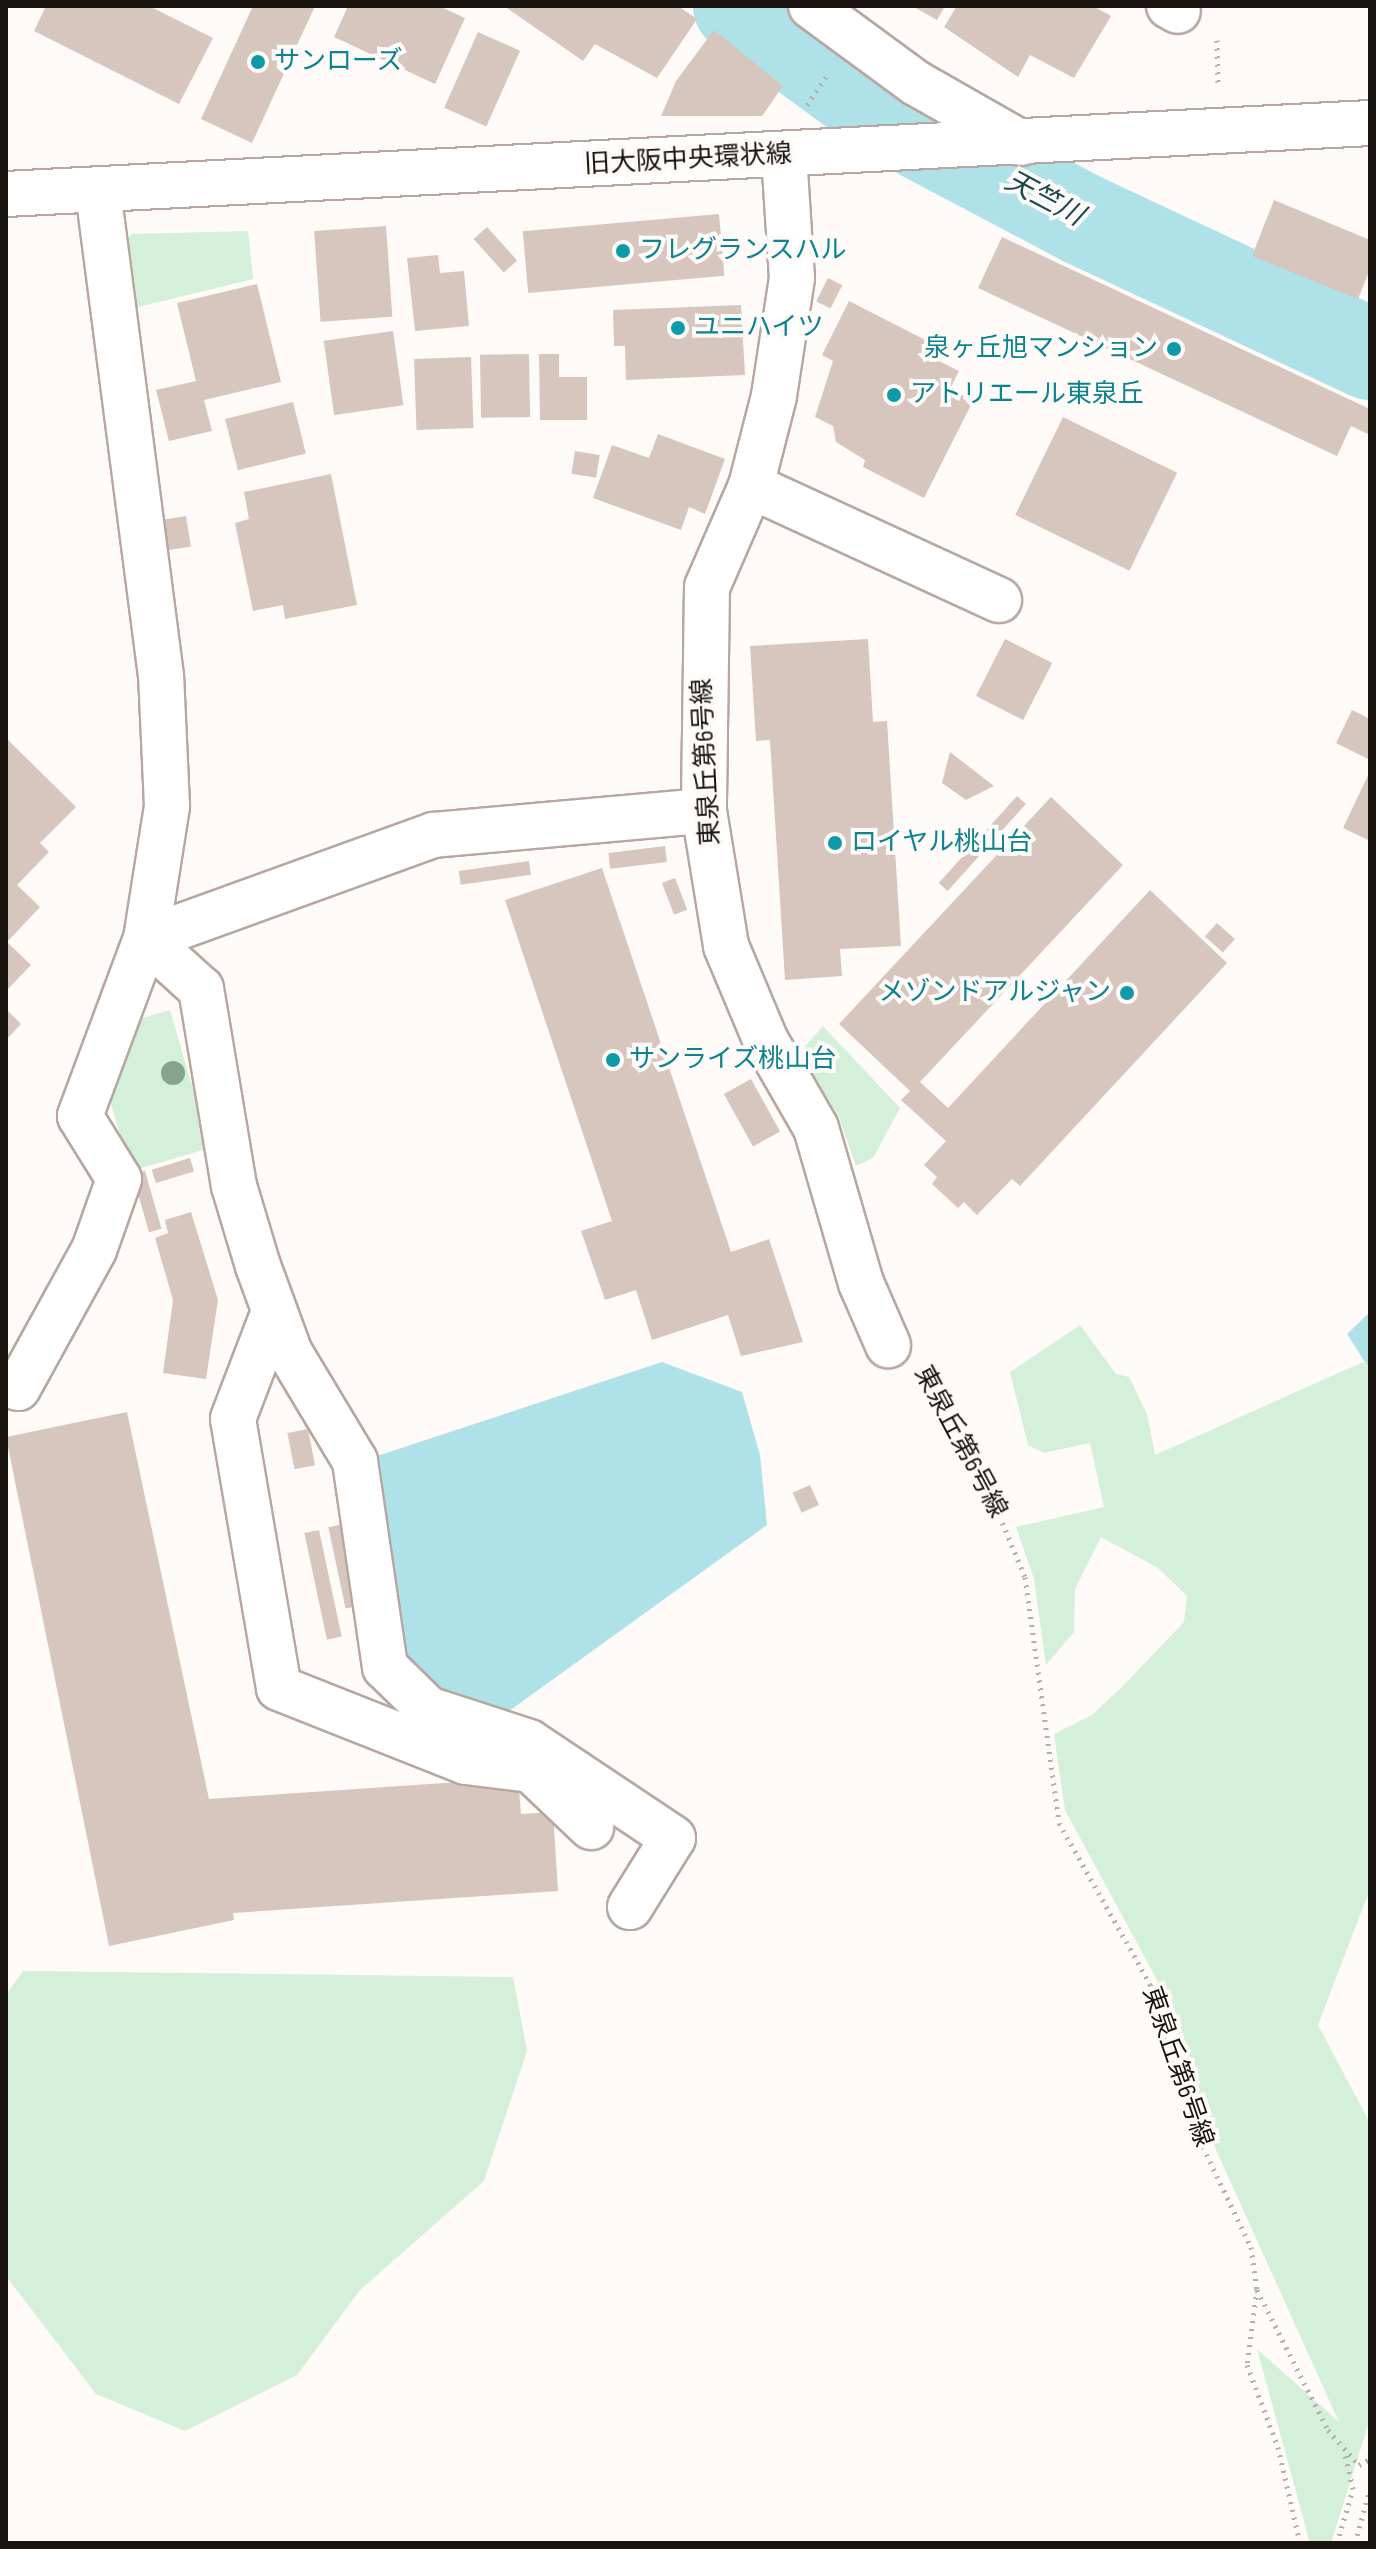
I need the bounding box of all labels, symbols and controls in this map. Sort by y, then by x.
place label: サンローズ [274,46,404,78]
marker: サンローズ [249,53,267,71]
street label: 旧大阪中央環状線 [583,139,793,181]
water label: 天竺川 [999,164,1089,234]
place label: フレグランスハル [639,235,847,267]
marker: フレグランスハル [614,242,632,260]
place label: ユニハイツ [694,312,824,344]
marker: ユニハイツ [669,319,687,337]
place label: 泉ヶ丘旭マンション [924,333,1158,365]
marker: 泉ヶ丘旭マンション [1165,340,1183,358]
place label: アトリエール東泉丘 [910,379,1144,411]
marker: アトリエール東泉丘 [885,386,903,404]
street label: 東泉丘第6号線 [687,678,727,846]
place label: ロイヤル桃山台 [851,827,1033,859]
marker: ロイヤル桃山台 [826,834,844,852]
place label: メゾンドアルジャン [877,977,1111,1009]
marker: メゾンドアルジャン [1118,984,1136,1002]
place label: サンライズ桃山台 [629,1044,837,1076]
marker: サンライズ桃山台 [604,1051,622,1069]
street label: 東泉丘第6号線 [907,1361,1013,1523]
street label: 東泉丘第6号線 [1135,1983,1219,2151]

